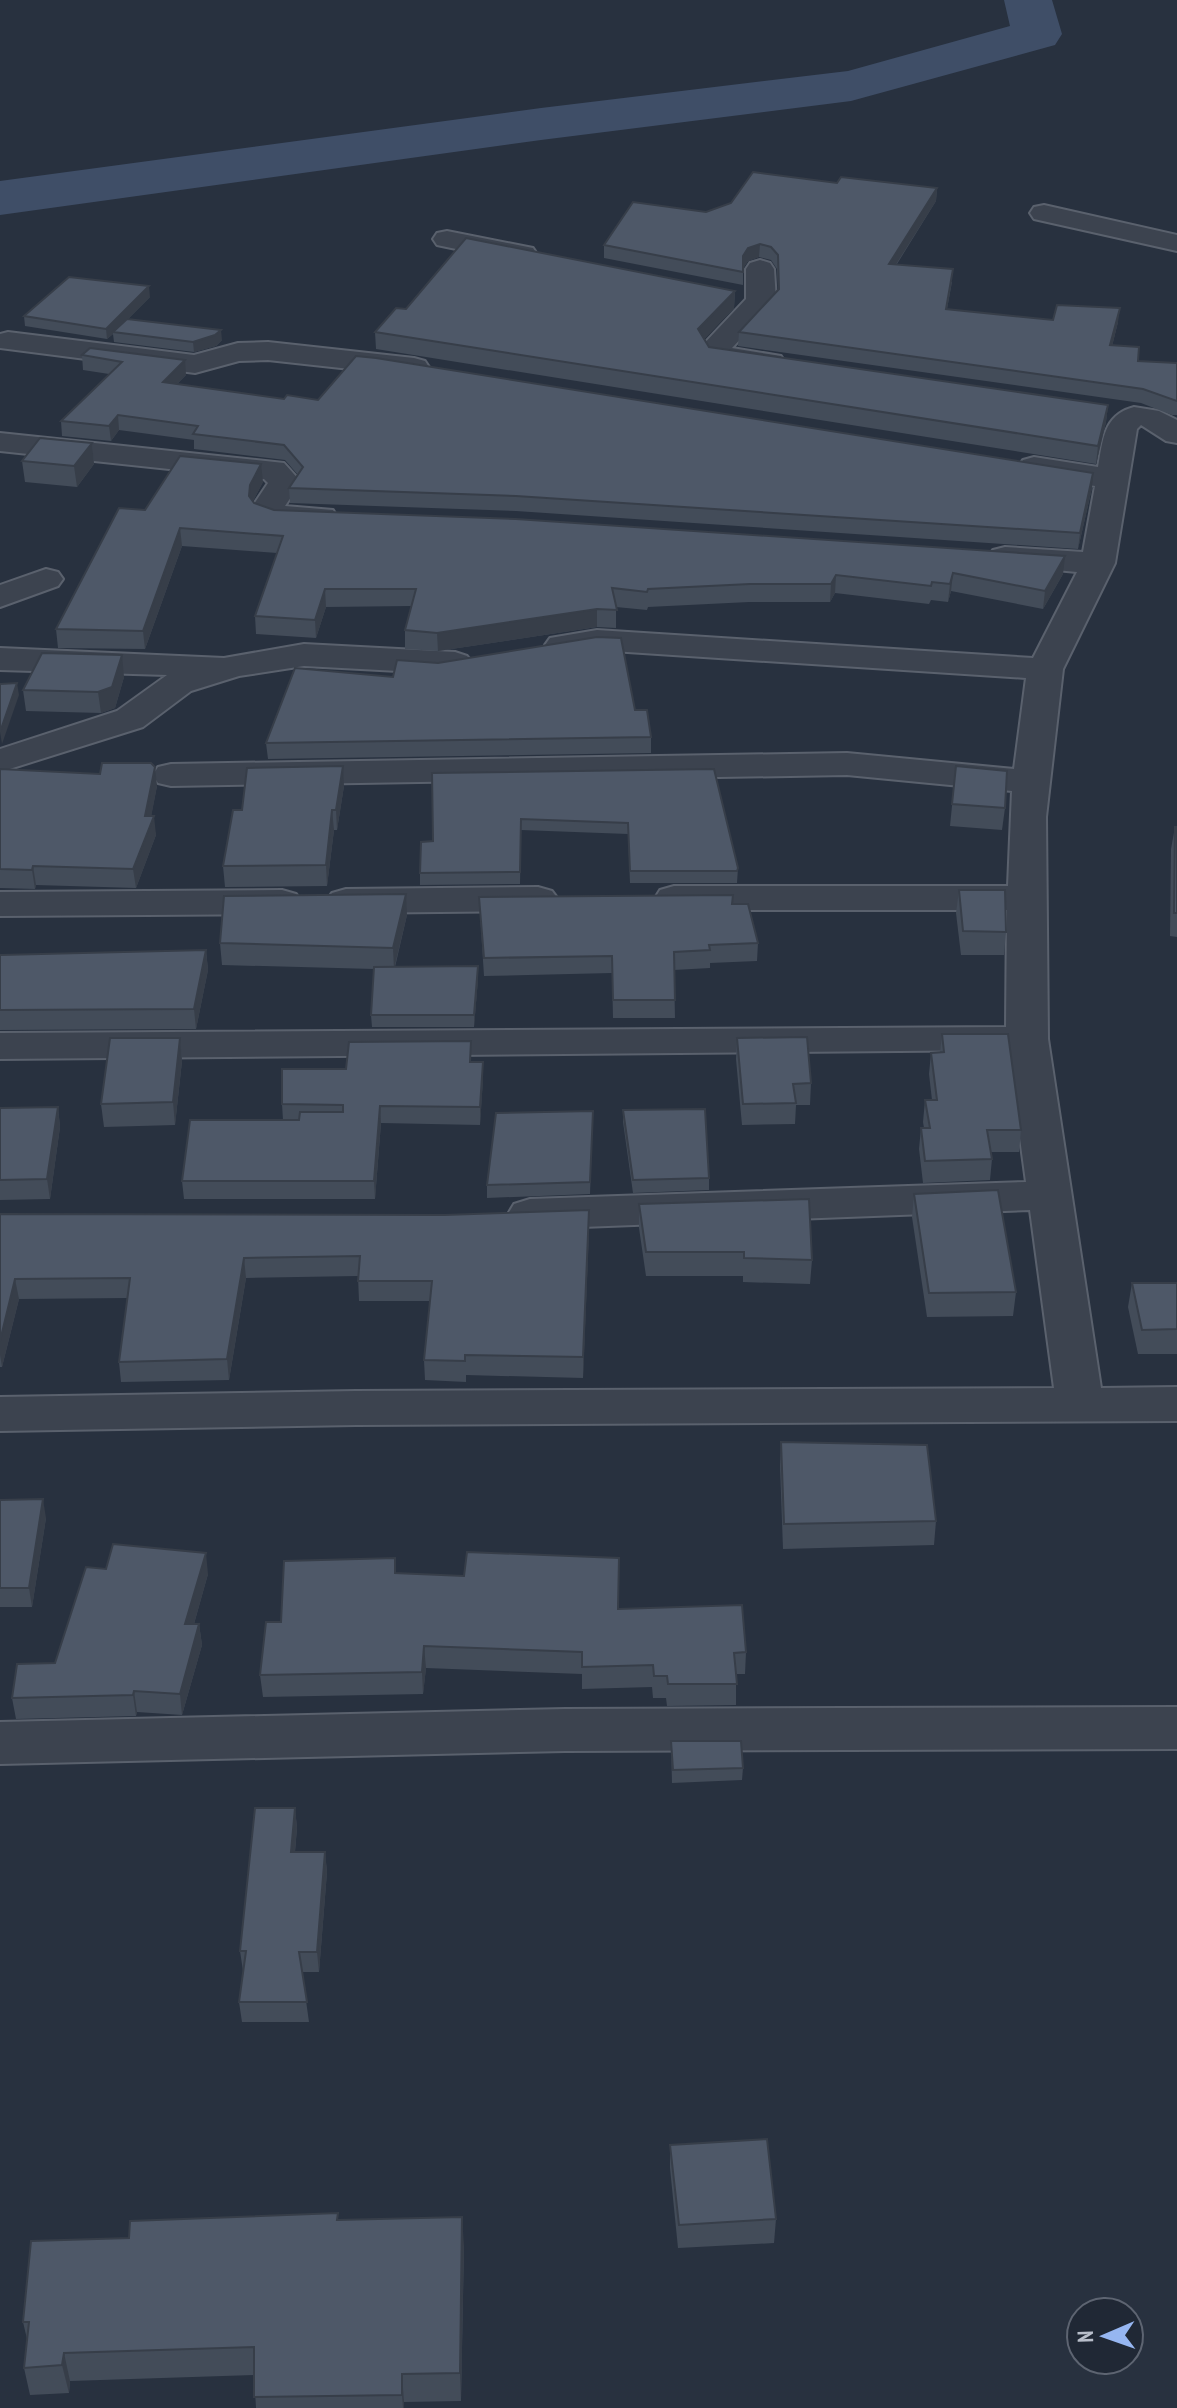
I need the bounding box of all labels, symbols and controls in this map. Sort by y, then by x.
north arrow [1065,2296,1145,2376]
text: N [1071,2330,1099,2343]

